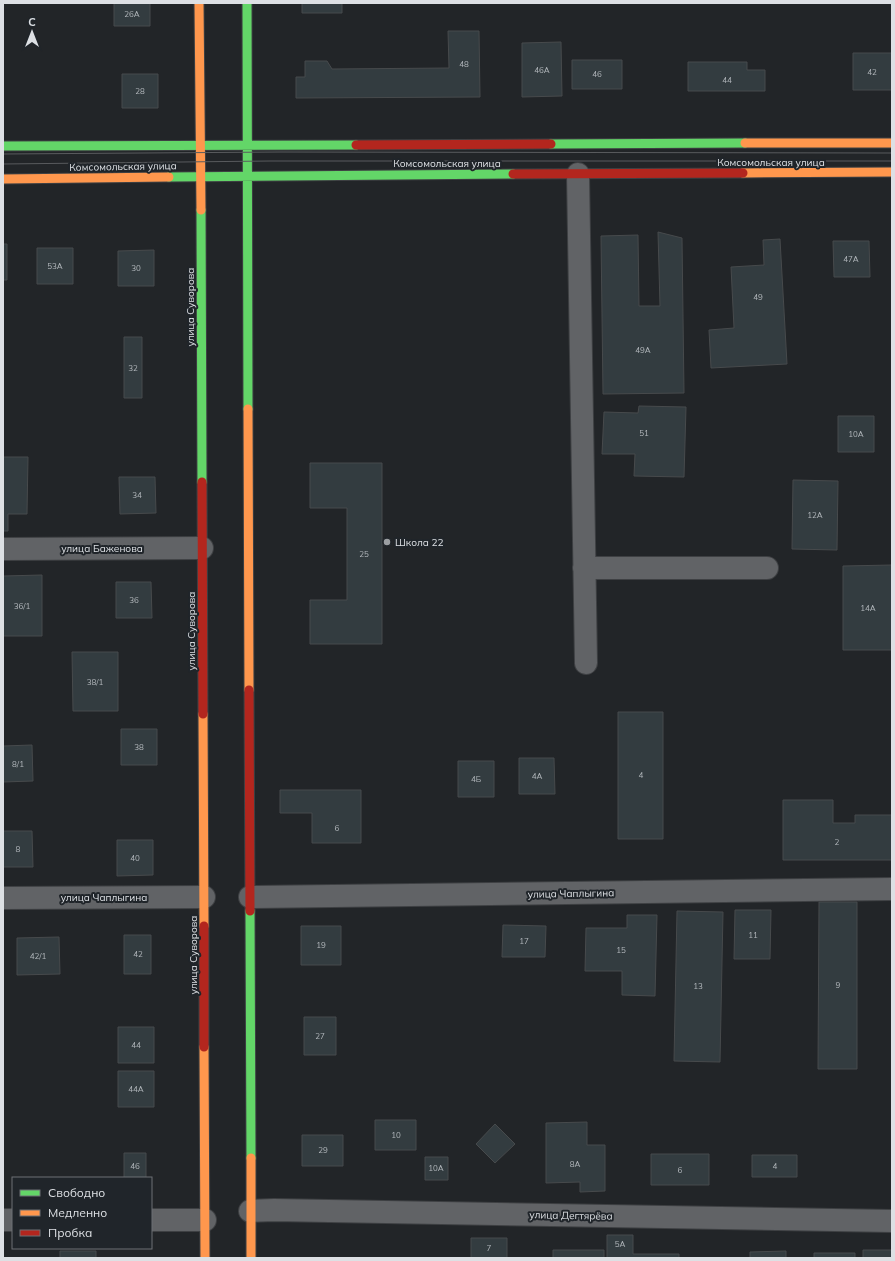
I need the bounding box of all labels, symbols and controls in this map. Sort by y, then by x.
house number: 26А [124,9,140,19]
north arrow [12,12,52,52]
text: С [28,15,36,29]
house number: 48 [459,59,469,69]
house number: 46А [534,65,550,75]
house number: 42 [867,67,877,77]
house number: 46 [592,69,602,79]
house number: 44 [722,75,732,85]
house number: 28 [135,86,145,96]
street label: Комсомольская улица [717,156,825,169]
street label: Комсомольская улица [393,157,501,170]
street label: Комсомольская улица [69,159,177,174]
house number: 47А [843,254,859,264]
house number: 53А [47,261,63,271]
house number: 30 [131,263,141,273]
street label: улица Суворова [184,268,197,346]
house number: 49 [753,292,763,302]
house number: 49А [635,345,651,355]
house number: 32 [128,363,138,373]
house number: 51 [639,428,649,438]
house number: 10А [848,429,864,439]
house number: 34 [132,490,142,500]
house number: 12А [807,510,823,520]
place label: Школа 22 [395,536,444,549]
marker: Школа 22 [382,537,392,547]
street label: улица Баженова [61,542,143,555]
house number: 25 [359,549,369,559]
street label: улица Суворова [185,592,198,670]
house number: 36 [129,595,139,605]
house number: 36/1 [14,601,31,611]
house number: 14А [860,603,876,613]
house number: 38/1 [87,677,104,687]
house number: 38 [134,742,144,752]
house number: 8/1 [12,759,24,769]
house number: 4 [639,770,644,780]
house number: 4А [532,771,542,781]
house number: 4Б [471,774,482,784]
house number: 6 [335,823,340,833]
house number: 2 [835,837,840,847]
house number: 8 [16,844,21,854]
house number: 40 [130,853,140,863]
street label: улица Чаплыгина [528,886,614,901]
street label: улица Чаплыгина [61,891,147,904]
street label: улица Суворова [187,916,200,994]
house number: 11 [748,930,758,940]
house number: 17 [519,936,529,946]
house number: 19 [316,940,326,950]
house number: 15 [616,945,626,955]
house number: 42 [133,949,143,959]
house number: 42/1 [30,951,47,961]
house number: 9 [836,980,841,990]
house number: 13 [693,981,703,991]
house number: 27 [315,1031,325,1041]
house number: 44 [131,1040,141,1050]
house number: 44А [128,1084,144,1094]
house number: 10 [391,1130,401,1140]
house number: 29 [318,1145,328,1155]
house number: 8А [570,1159,580,1169]
house number: 46 [130,1161,140,1171]
house number: 4 [773,1161,778,1171]
house number: 10А [428,1163,444,1173]
house number: 6 [678,1165,683,1175]
legend [12,1177,152,1249]
text: Свободно [48,1185,105,1200]
text: Медленно [48,1205,107,1220]
street label: улица Дегтярёва [529,1208,613,1223]
text: Пробка [48,1225,92,1240]
house number: 5А [615,1239,625,1249]
house number: 7 [487,1243,492,1253]

